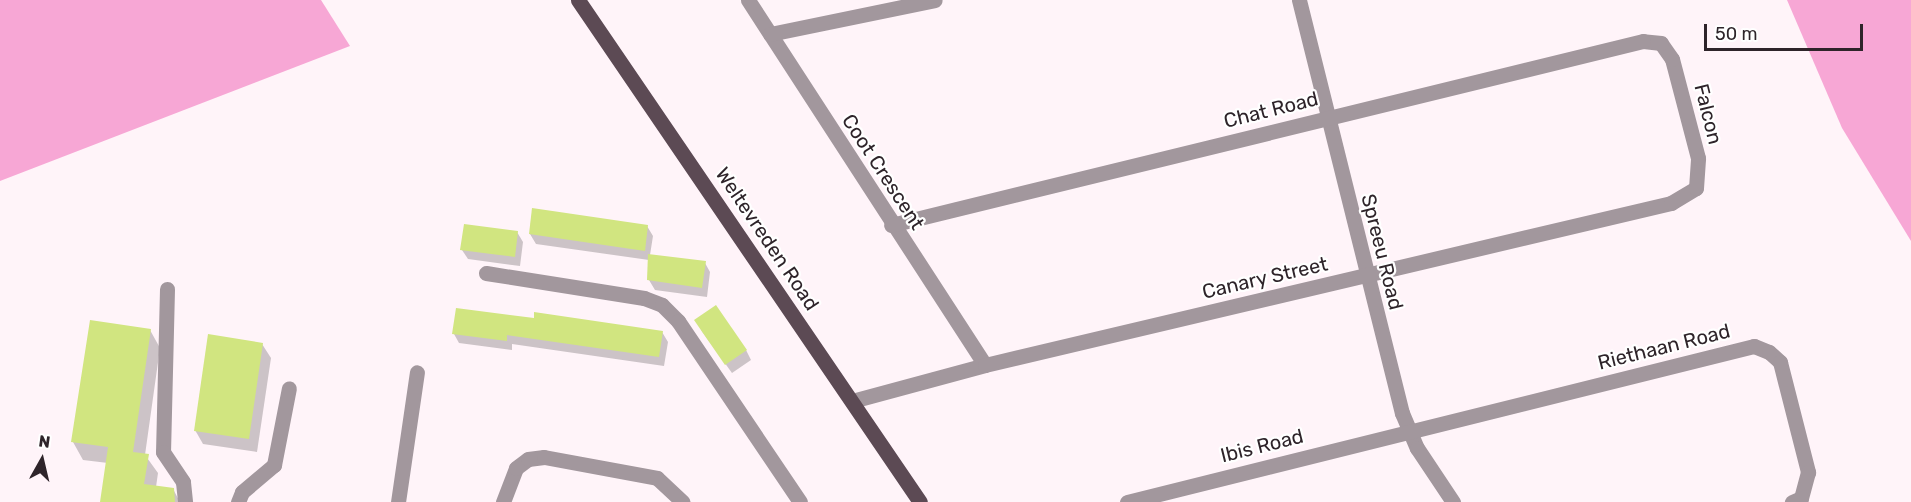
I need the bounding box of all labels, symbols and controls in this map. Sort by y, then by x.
scale bar [1707,12,1866,50]
text: 50 m [1715,23,1758,45]
street label: Falcon [1689,81,1727,147]
street label: Chat Road [1221,87,1321,133]
street label: Coot Crescent [837,110,929,234]
street label: Weltevreden Road [710,163,824,315]
street label: Spreeu Road [1356,192,1408,312]
street label: Canary Street [1200,252,1330,304]
street label: Riethaan Road [1595,319,1733,375]
street label: Ibis Road [1218,424,1306,468]
north arrow [12,430,72,490]
text: N [38,431,52,452]

